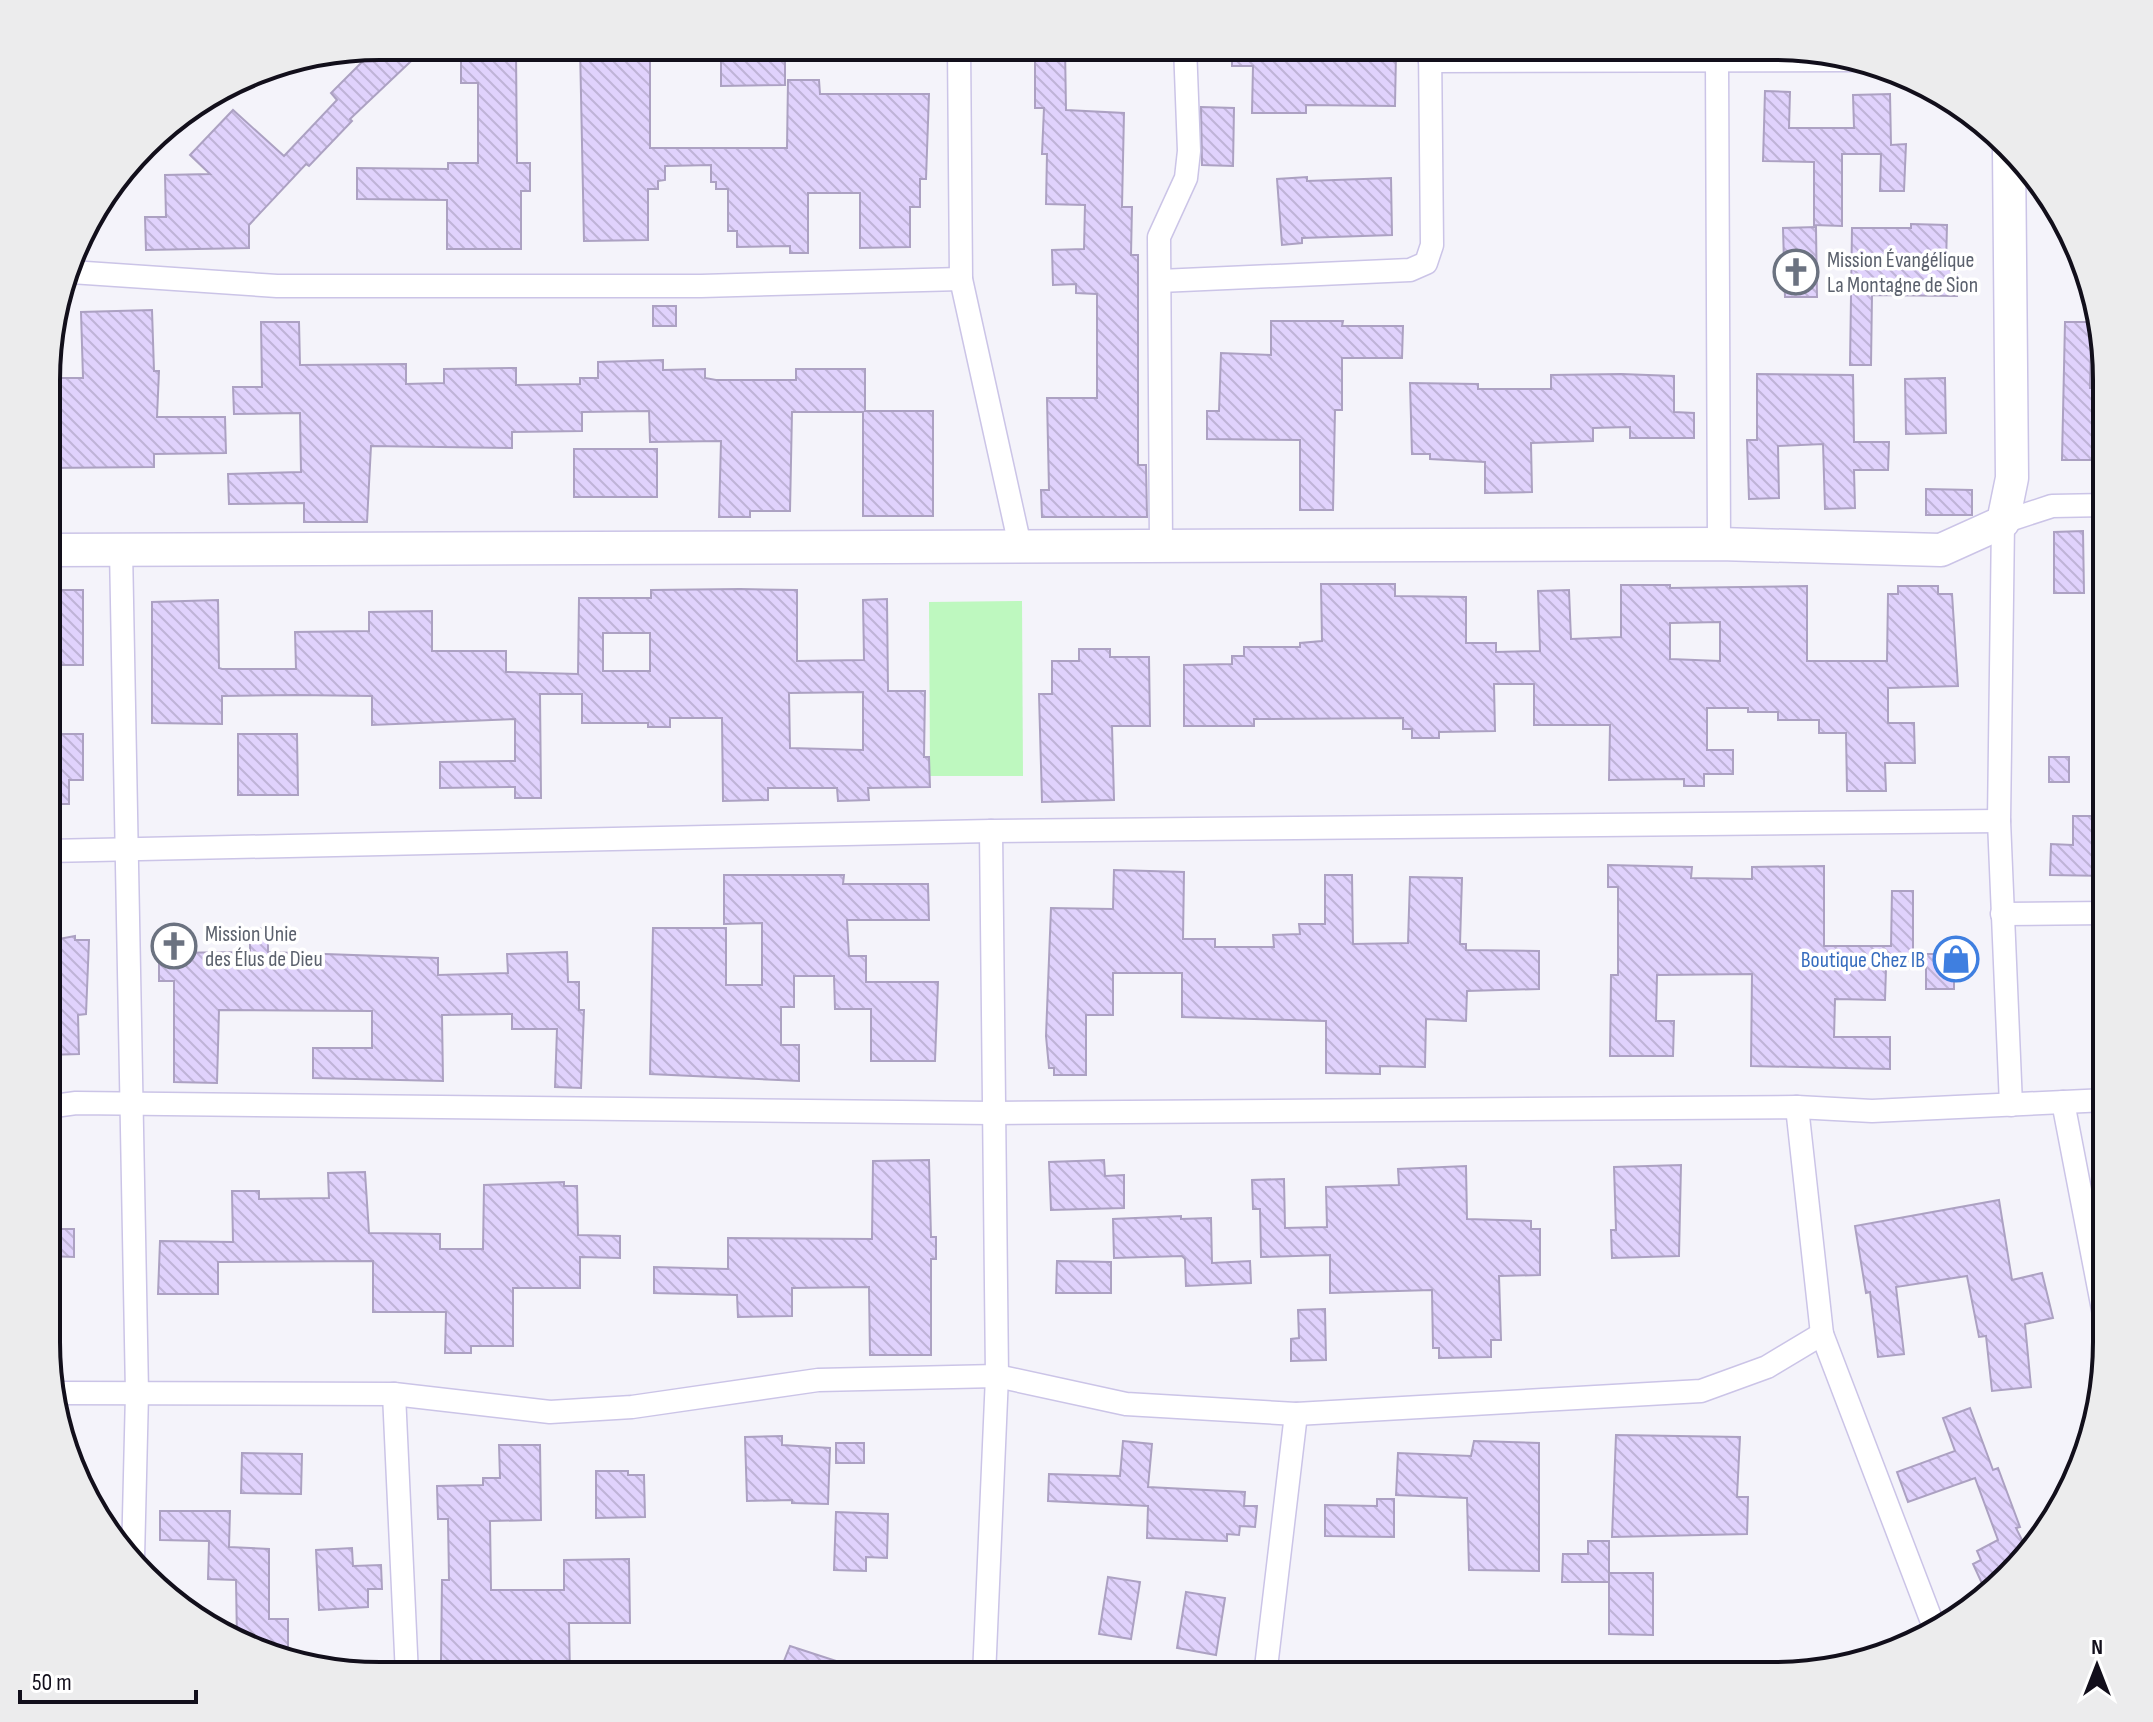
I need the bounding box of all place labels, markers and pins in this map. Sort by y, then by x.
place label: Mission Évangélique La Montagne de Sion [1827,247,1978,299]
church icon: Mission Évangélique La Montagne de Sion [1772,248,1820,296]
place label: Mission Unie des Élus de Dieu [205,921,323,973]
church icon: Mission Unie des Élus de Dieu [150,922,198,970]
shop icon: Boutique Chez IB [1932,935,1980,983]
place label: Boutique Chez IB [1801,947,1925,974]

